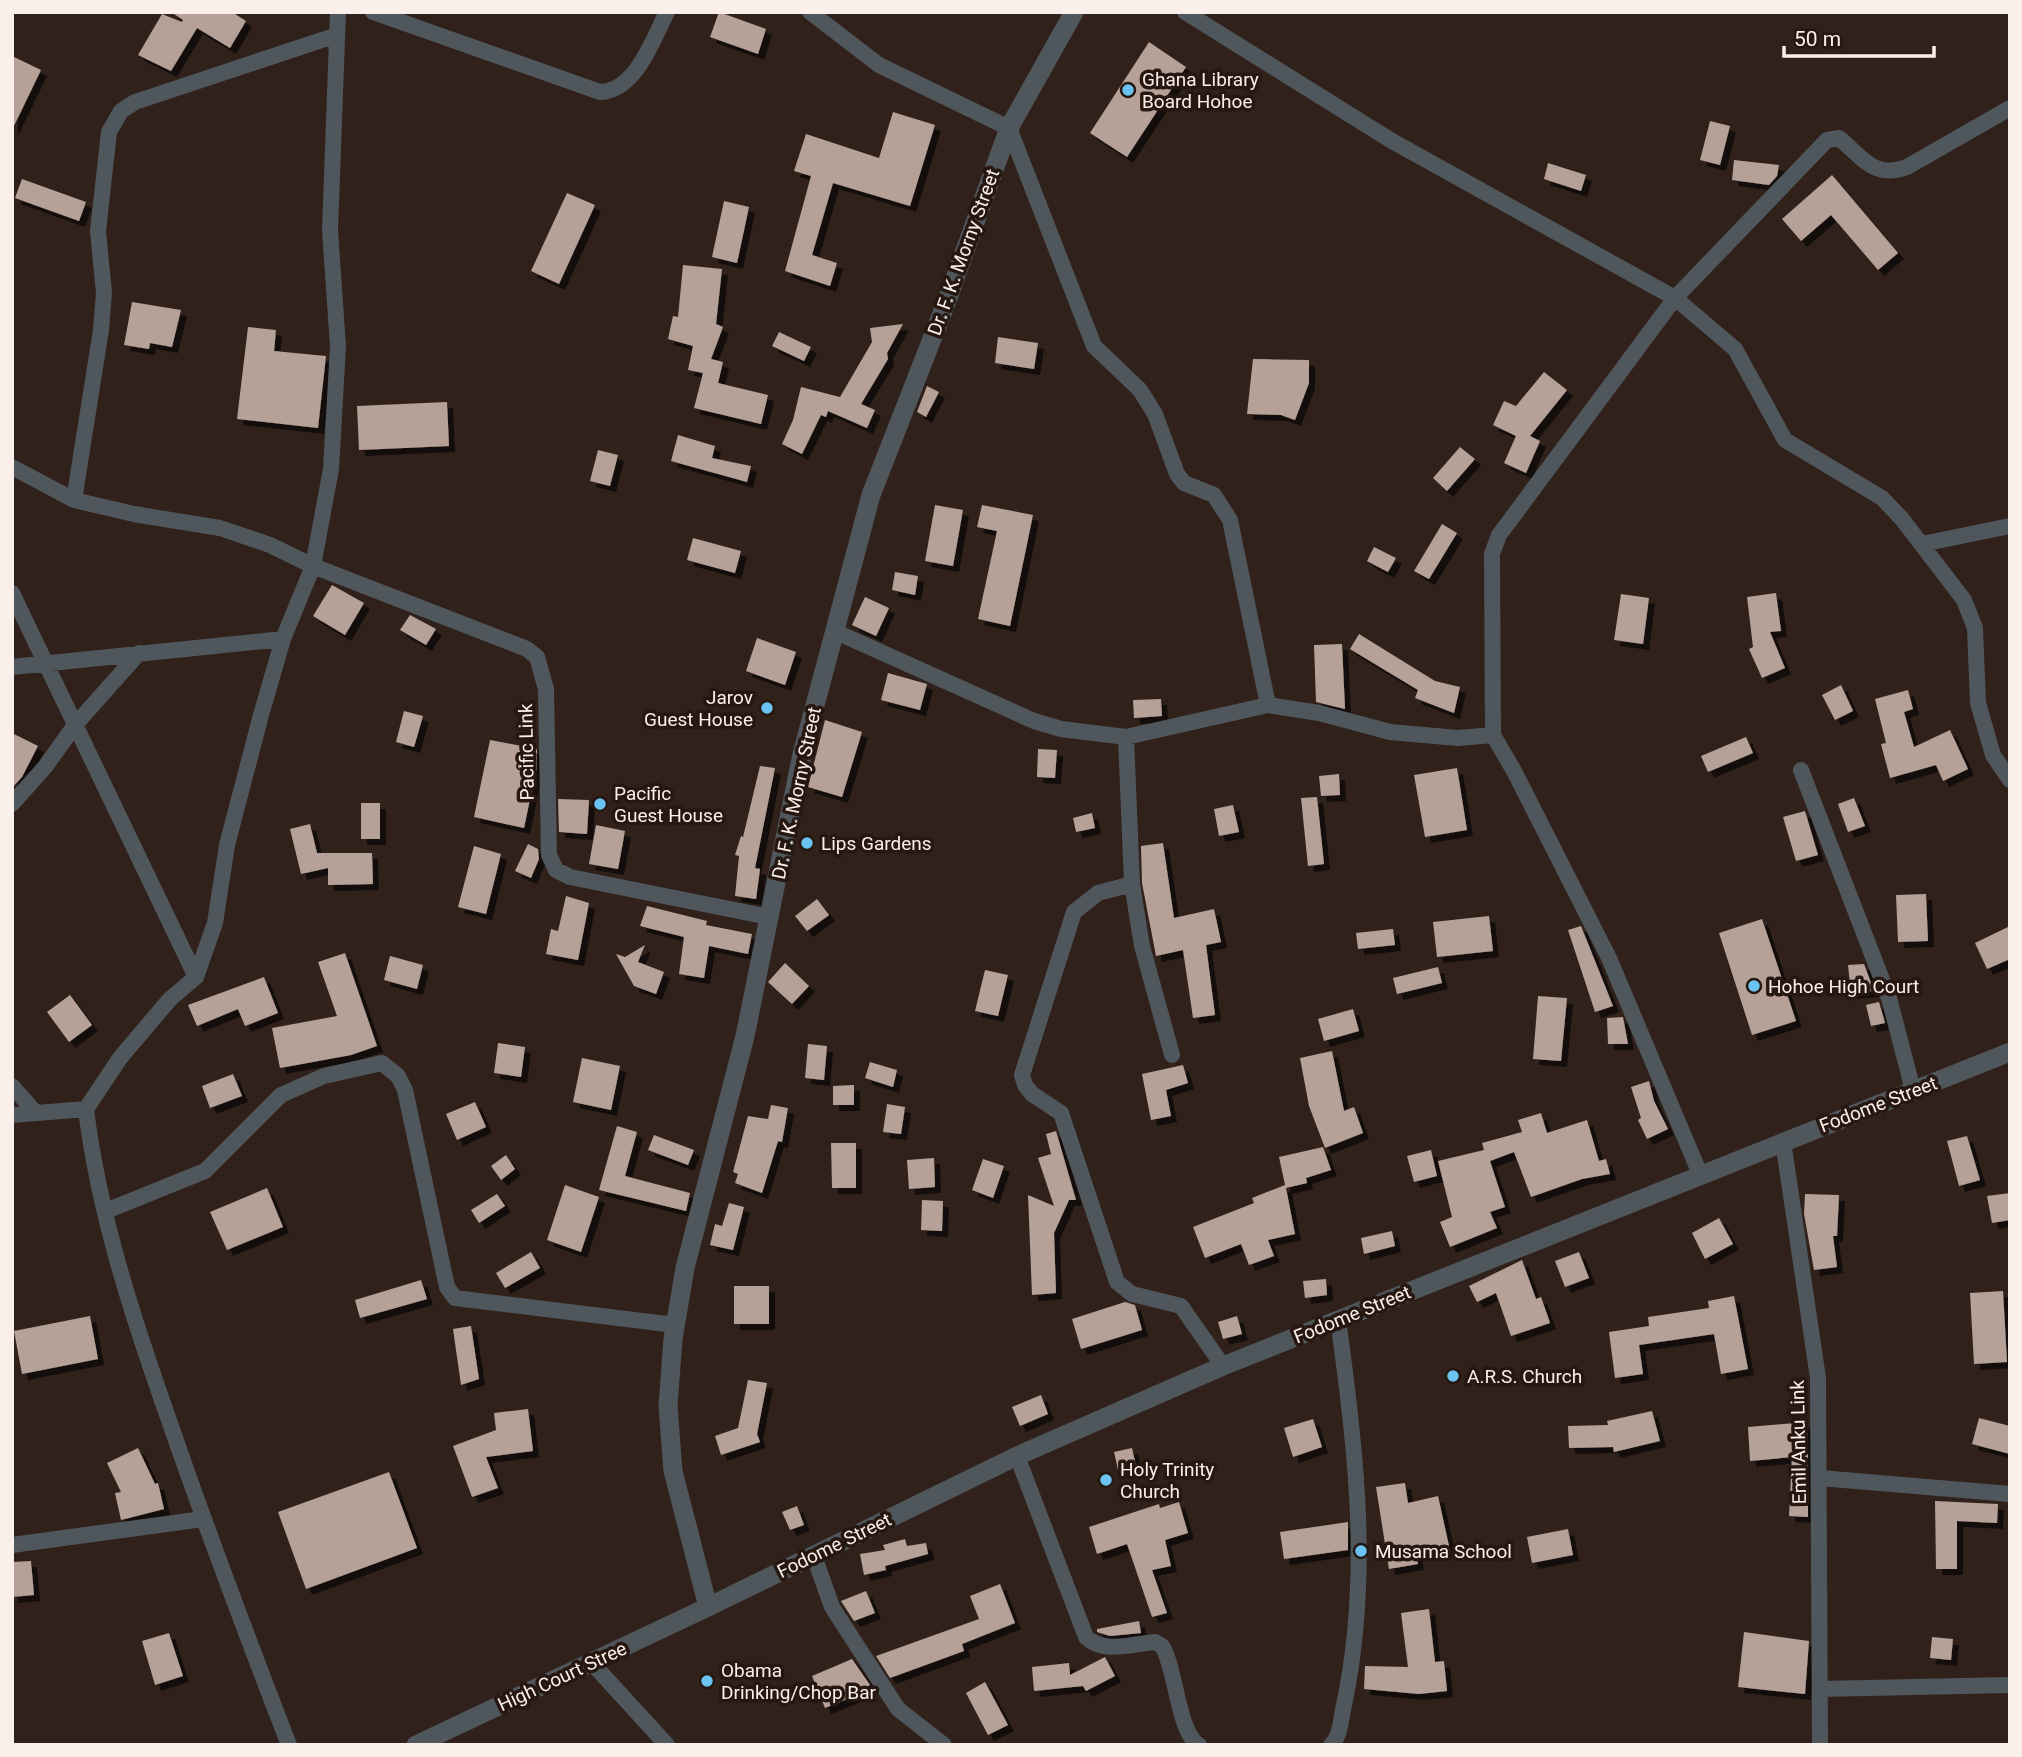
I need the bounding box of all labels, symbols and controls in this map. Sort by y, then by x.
scale bar [1784,14,1934,58]
text: 50 m [1794,27,1841,51]
place label: Ghana Library Board Hohoe [1142,68,1259,113]
marker: Ghana Library Board Hohoe [1120,82,1136,98]
street label: Dr. F. K. Morny Street [923,166,1004,339]
place label: Jarov Guest House [644,686,753,731]
marker: Jarov Guest House [759,700,775,716]
street label: Pacific Link [514,703,539,801]
street label: Dr. F. K. Morny Street [767,705,826,881]
place label: Pacific Guest House [614,782,723,827]
marker: Pacific Guest House [592,796,608,812]
place label: Lips Gardens [821,832,932,855]
marker: Lips Gardens [799,835,815,851]
place label: Hohoe High Court [1768,975,1919,998]
marker: Hohoe High Court [1746,978,1762,994]
street label: Fodome Street [1816,1071,1940,1137]
street label: Fodome Street [1290,1281,1414,1348]
place label: A.R.S. Church [1467,1365,1582,1388]
marker: A.R.S. Church [1445,1368,1461,1384]
street label: Emil Anku Link [1786,1379,1811,1504]
place label: Holy Trinity Church [1120,1458,1214,1503]
marker: Holy Trinity Church [1098,1472,1114,1488]
street label: Fodome Street [773,1508,895,1583]
place label: Musama School [1375,1540,1512,1563]
marker: Musama School [1353,1543,1369,1559]
street label: High Court Stree [494,1637,630,1716]
place label: Obama Drinking/Chop Bar [721,1659,876,1704]
marker: Obama Drinking/Chop Bar [699,1673,715,1689]

